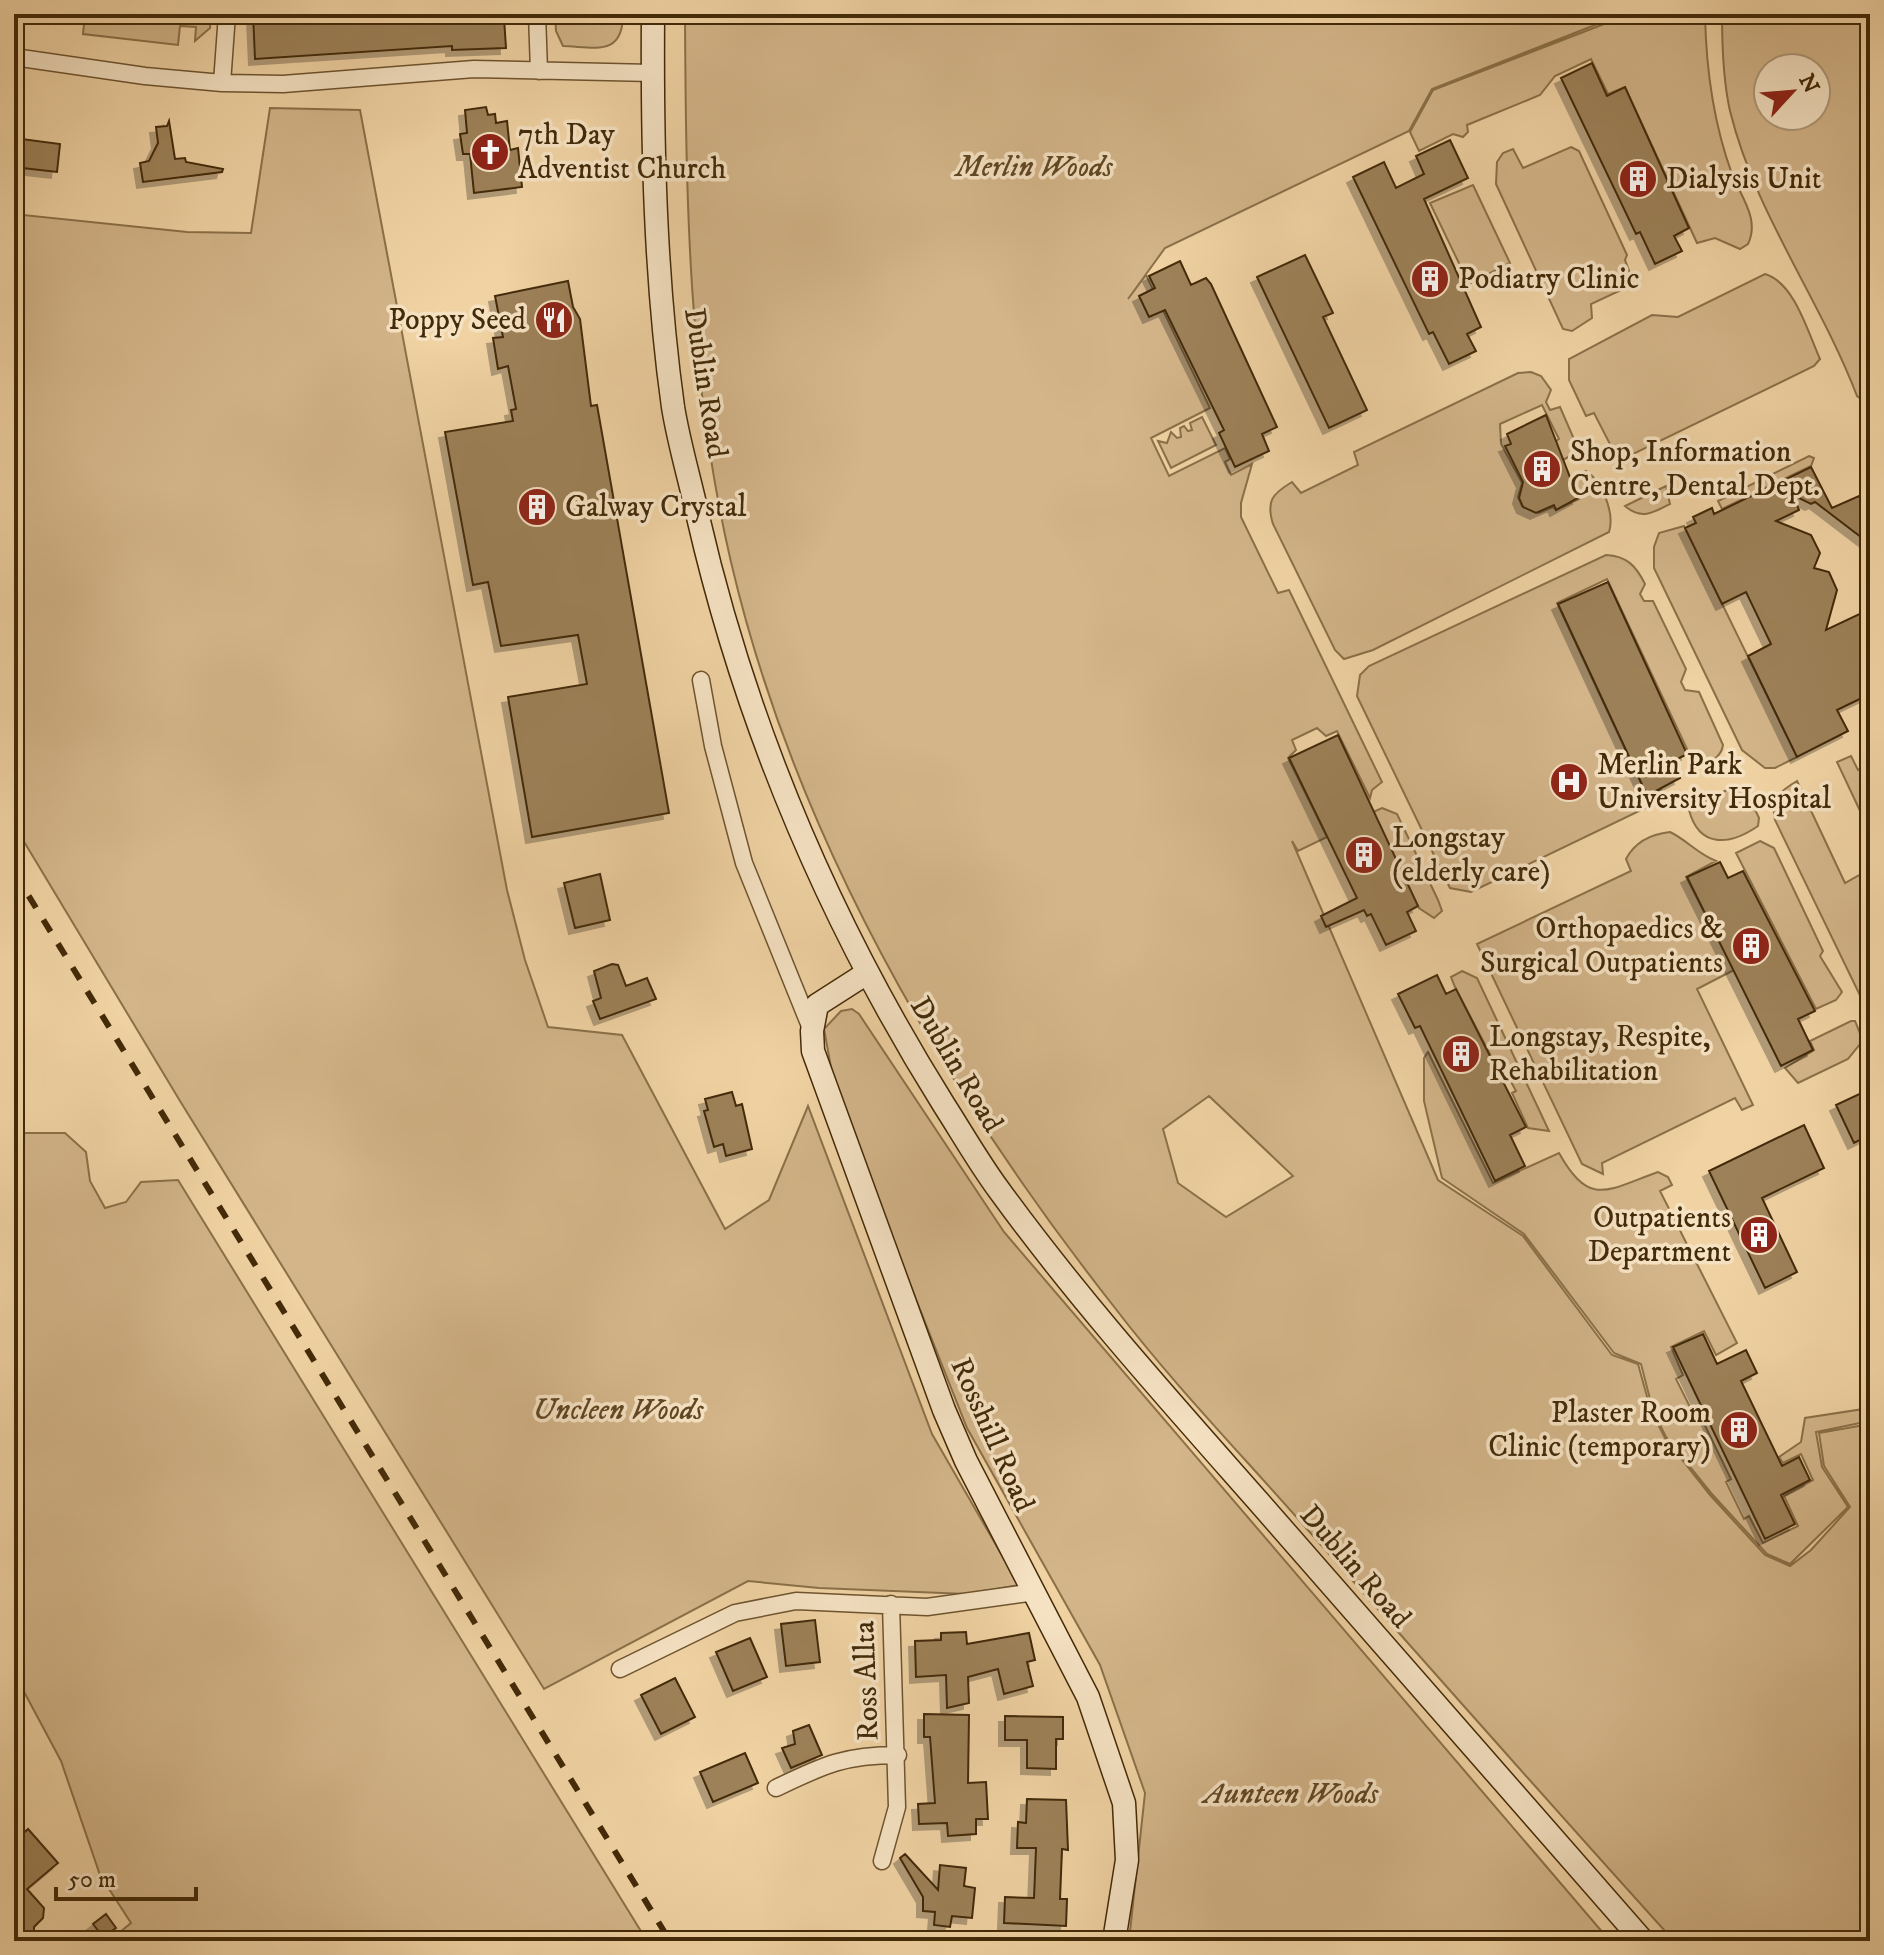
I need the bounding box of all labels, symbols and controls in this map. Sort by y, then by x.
north arrow [1752,52,1832,132]
text: N [1793,70,1825,98]
place label: 7th Day Adventist Church [518,117,726,188]
church icon: 7th Day Adventist Church [469,131,511,173]
park label: Merlin Woods [953,149,1113,186]
building icon: Dialysis Unit [1617,158,1659,200]
place label: Dialysis Unit [1666,161,1821,198]
building icon: Podiatry Clinic [1409,258,1451,300]
place label: Podiatry Clinic [1458,261,1639,298]
restaurant icon: Poppy Seed [533,299,575,341]
place label: Poppy Seed [388,302,526,339]
street label: Dublin Road [675,305,735,461]
place label: Shop, Information Centre, Dental Dept. [1570,434,1820,505]
building icon: Shop, Information Centre, Dental Dept. [1521,448,1563,490]
building icon: Galway Crystal [516,486,558,528]
place label: Galway Crystal [565,489,746,526]
place label: Merlin Park University Hospital [1597,747,1831,818]
hospital icon: Merlin Park University Hospital [1548,761,1590,803]
place label: Longstay (elderly care) [1392,820,1550,891]
building icon: Longstay (elderly care) [1343,834,1385,876]
place label: Orthopaedics & Surgical Outpatients [1480,911,1723,982]
building icon: Orthopaedics & Surgical Outpatients [1730,925,1772,967]
street label: Dublin Road [901,990,1011,1140]
place label: Longstay, Respite, Rehabilitation [1489,1019,1711,1090]
building icon: Longstay, Respite, Rehabilitation [1440,1033,1482,1075]
place label: Outpatients Department [1588,1200,1731,1271]
building icon: Outpatients Department [1738,1214,1780,1256]
street label: Rosshill Road [942,1352,1042,1518]
park label: Uncleen Woods [533,1392,704,1429]
place label: Plaster Room Clinic (temporary) [1488,1395,1711,1466]
building icon: Plaster Room Clinic (temporary) [1718,1409,1760,1451]
street label: Dublin Road [1291,1498,1419,1636]
street label: Ross Allta [846,1620,888,1742]
park label: Aunteen Woods [1201,1776,1379,1813]
scale bar [56,1851,196,1901]
text: 50 m [68,1865,116,1895]

